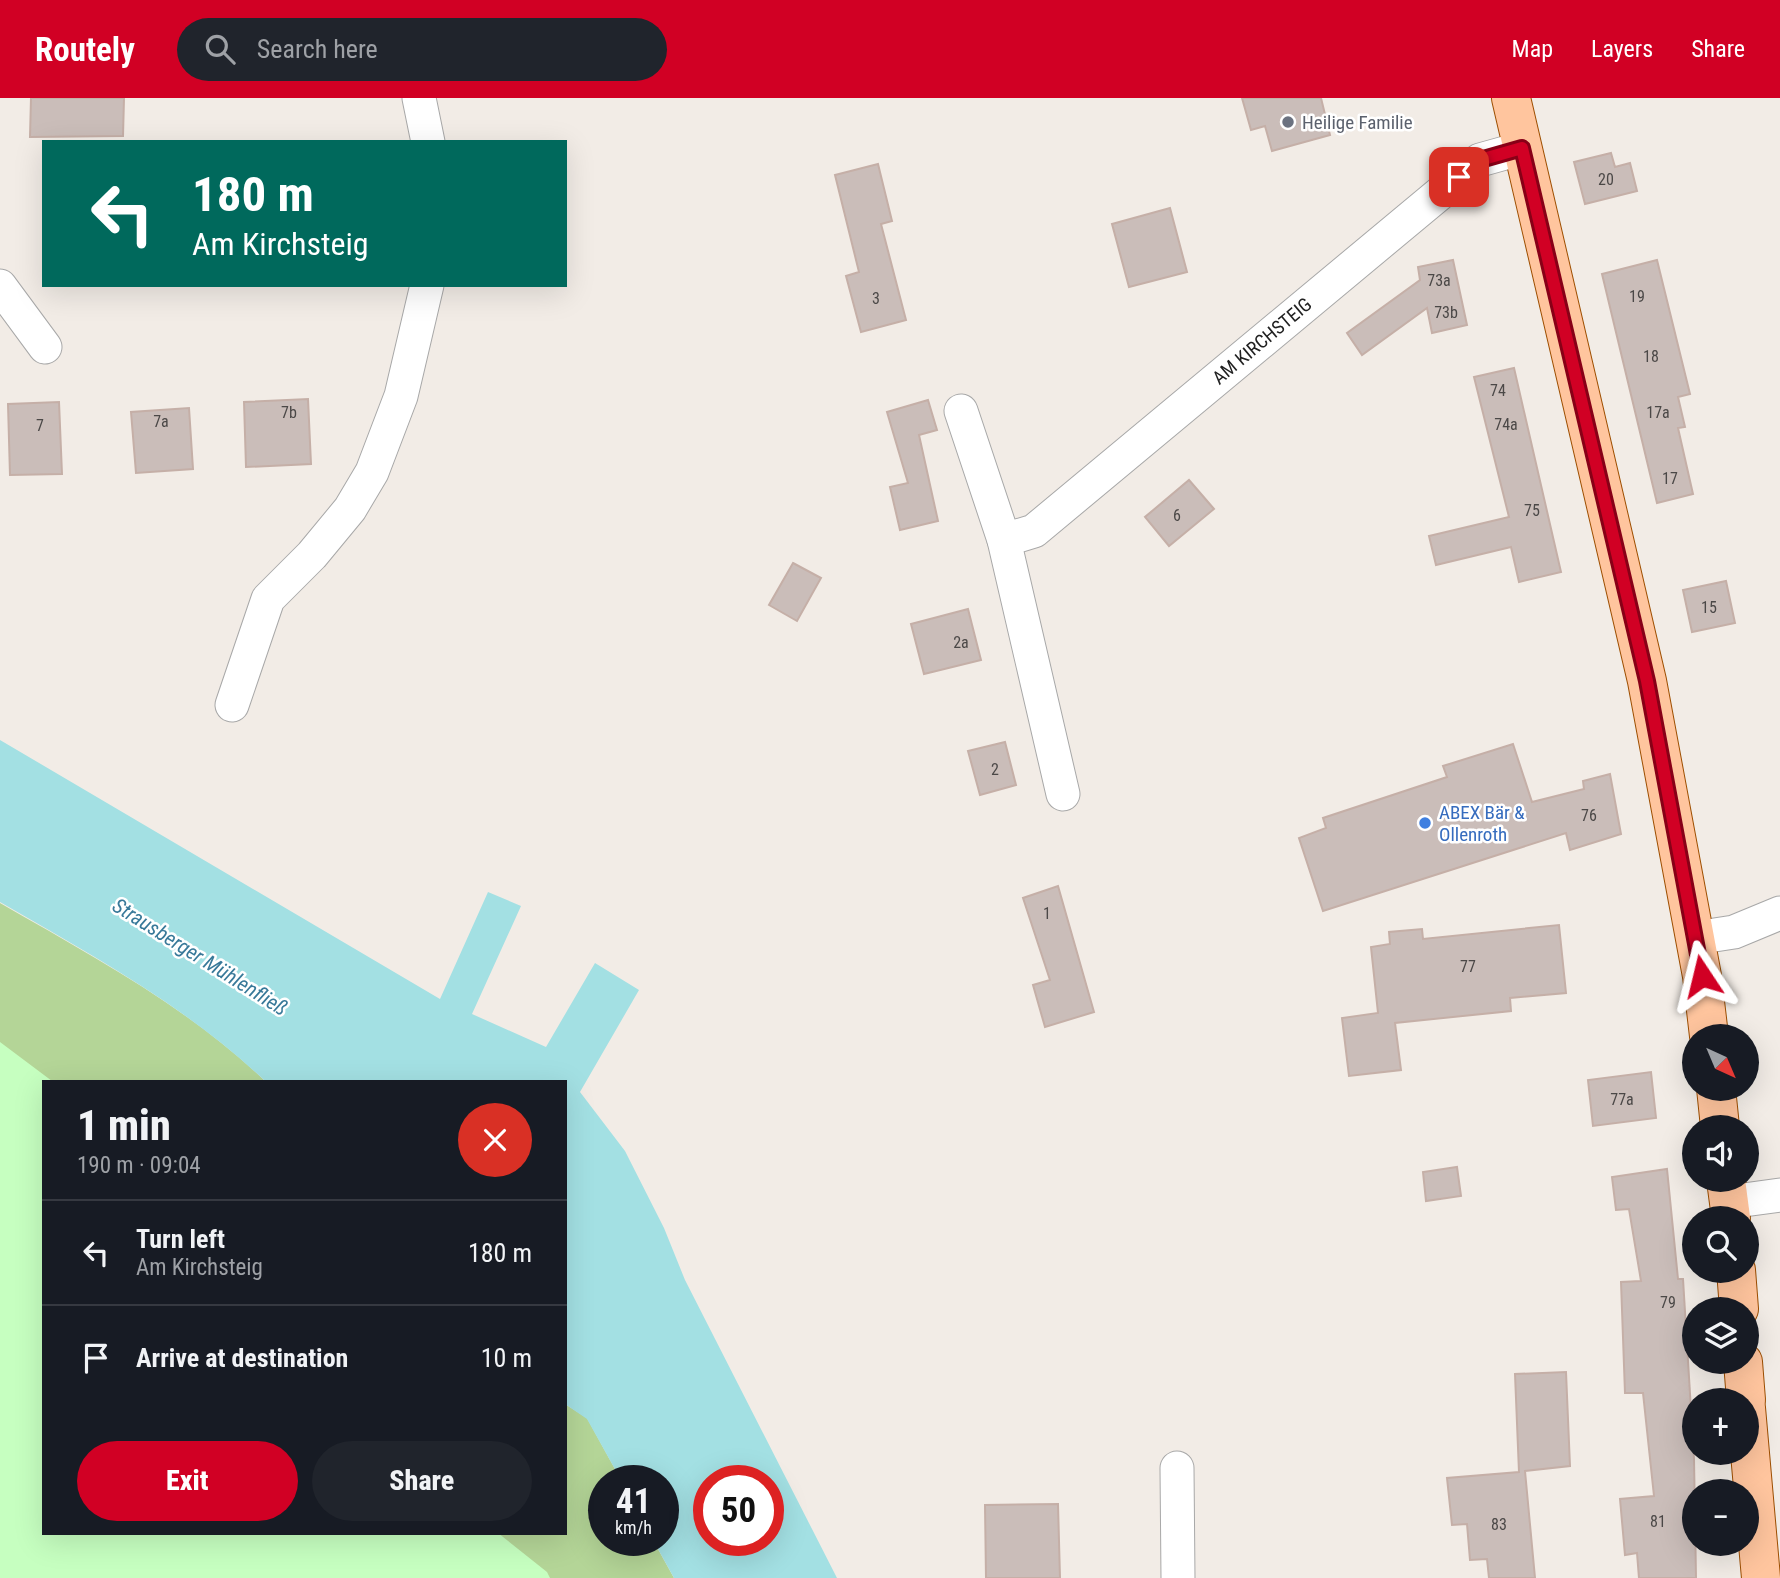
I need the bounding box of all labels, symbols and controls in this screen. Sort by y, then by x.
search box [177,18,667,81]
text: Routely [35,30,135,69]
icon: search [201,30,239,68]
text: Search here [257,34,378,64]
text: Map [1512,35,1553,63]
text: Layers [1591,35,1653,63]
text: Share [1691,35,1745,63]
place label: Heilige Familie [1302,111,1413,134]
marker: Heilige Familie [1280,114,1296,130]
pin [1429,147,1489,207]
icon: arrive [1440,158,1478,196]
text: 180 m [192,166,314,223]
icon: left [77,168,168,259]
house number: 20 [1598,170,1614,189]
text: Am Kirchsteig [192,225,369,263]
house number: 73a [1427,271,1451,290]
house number: 19 [1629,287,1645,306]
house number: 3 [872,289,880,308]
street label: AM KIRCHSTEIG [1208,293,1316,389]
house number: 73b [1434,303,1458,322]
house number: 18 [1643,347,1659,366]
house number: 74 [1490,381,1506,400]
house number: 7b [281,403,297,422]
house number: 17a [1646,403,1670,422]
house number: 7a [153,412,169,431]
house number: 74a [1494,415,1518,434]
house number: 7 [36,416,44,435]
house number: 17 [1662,469,1678,488]
house number: 75 [1524,501,1540,520]
house number: 6 [1173,506,1181,525]
house number: 15 [1701,598,1717,617]
house number: 2a [953,633,969,652]
house number: 2 [991,760,999,779]
place label: ABEX Bär & Ollenroth [1439,801,1525,846]
house number: 76 [1581,806,1597,825]
marker: ABEX Bär & Ollenroth [1417,815,1433,831]
water label: Strausberger Mühlenfließ [108,893,292,1021]
house number: 1 [1043,904,1051,923]
position arrow [1665,939,1739,1013]
house number: 77 [1460,957,1476,976]
north arrow [1682,1024,1759,1101]
map controls [1682,1024,1759,1556]
house number: 77a [1610,1090,1634,1109]
text: 1 min [77,1101,171,1150]
button: close [458,1103,532,1177]
button: sound [1682,1115,1759,1192]
text: 190 m · 09:04 [77,1152,201,1179]
button: search [1682,1206,1759,1283]
text: Turn left [136,1224,225,1254]
icon: left [77,1234,115,1272]
text: 180 m [468,1238,532,1268]
text: Am Kirchsteig [136,1254,263,1281]
house number: 79 [1660,1293,1676,1312]
button: layers [1682,1297,1759,1374]
icon: arrive [77,1339,115,1377]
text: Arrive at destination [136,1343,348,1373]
text: 10 m [481,1343,532,1373]
button: + [1682,1388,1759,1465]
button: Exit [77,1441,298,1521]
button: Share [312,1441,532,1521]
speed limit sign: 50 [693,1465,784,1556]
button: − [1682,1479,1759,1556]
text: 41 [616,1481,651,1522]
house number: 81 [1650,1512,1666,1531]
house number: 83 [1491,1515,1507,1534]
text: km/h [615,1517,652,1538]

